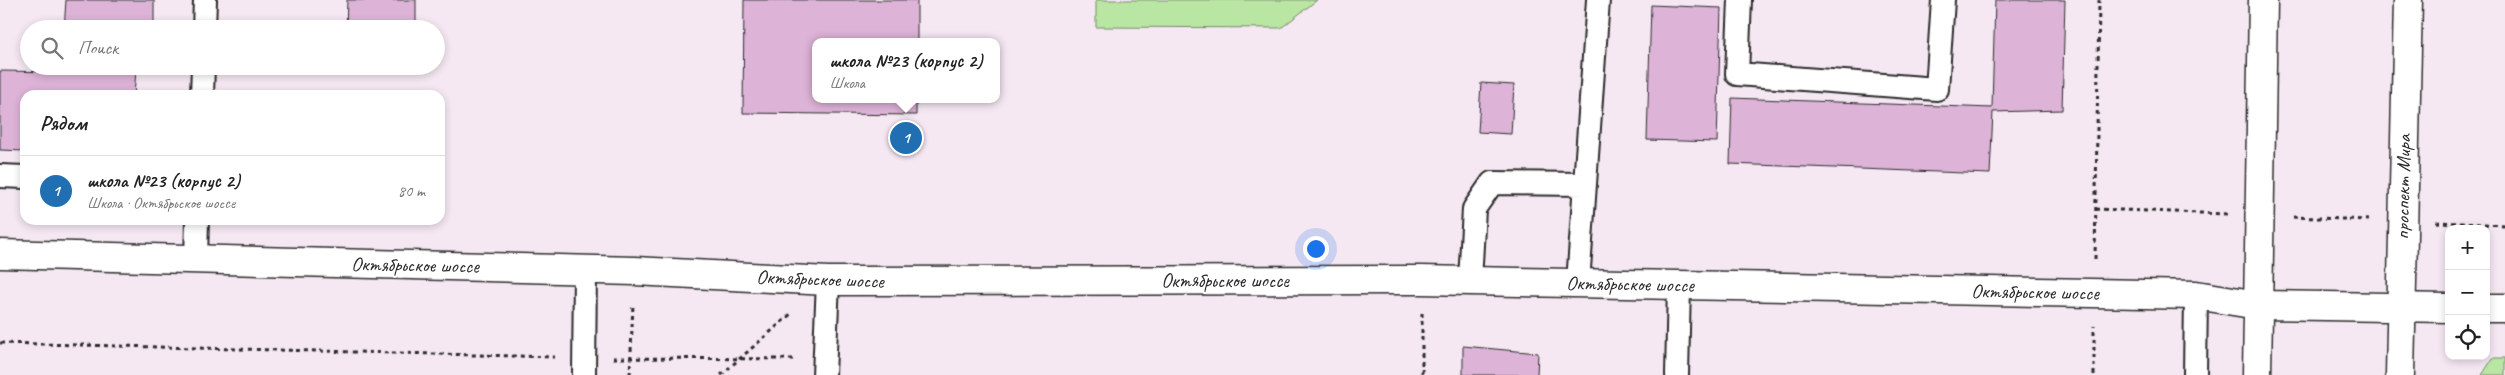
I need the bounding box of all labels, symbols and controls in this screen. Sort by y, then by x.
search box [20,20,445,75]
icon: search [38,34,66,62]
text: Поиск [78,36,118,60]
popup [812,38,1000,103]
text: школа №23 (корпус 2) [830,49,982,73]
text: Школа [830,73,865,93]
text: Рядом [40,110,87,136]
pin: 1 [890,119,922,157]
street label: проспект Мира [2390,133,2416,240]
text: школа №23 (корпус 2) [87,169,240,193]
text: 1 [52,181,60,201]
text: 80 m [398,181,425,201]
text: Школа · Октябрьское шоссе [87,193,235,213]
map controls [2445,225,2490,360]
button: + [2445,225,2490,270]
your location [1303,236,1329,262]
street label: Октябрьское шоссе [351,251,481,279]
street label: Октябрьское шоссе [756,264,886,294]
street label: Октябрьское шоссе [1161,268,1290,293]
street label: Октябрьское шоссе [1566,270,1696,298]
button: − [2445,270,2490,315]
street label: Октябрьское шоссе [1971,278,2101,306]
button: locate [2445,315,2490,360]

